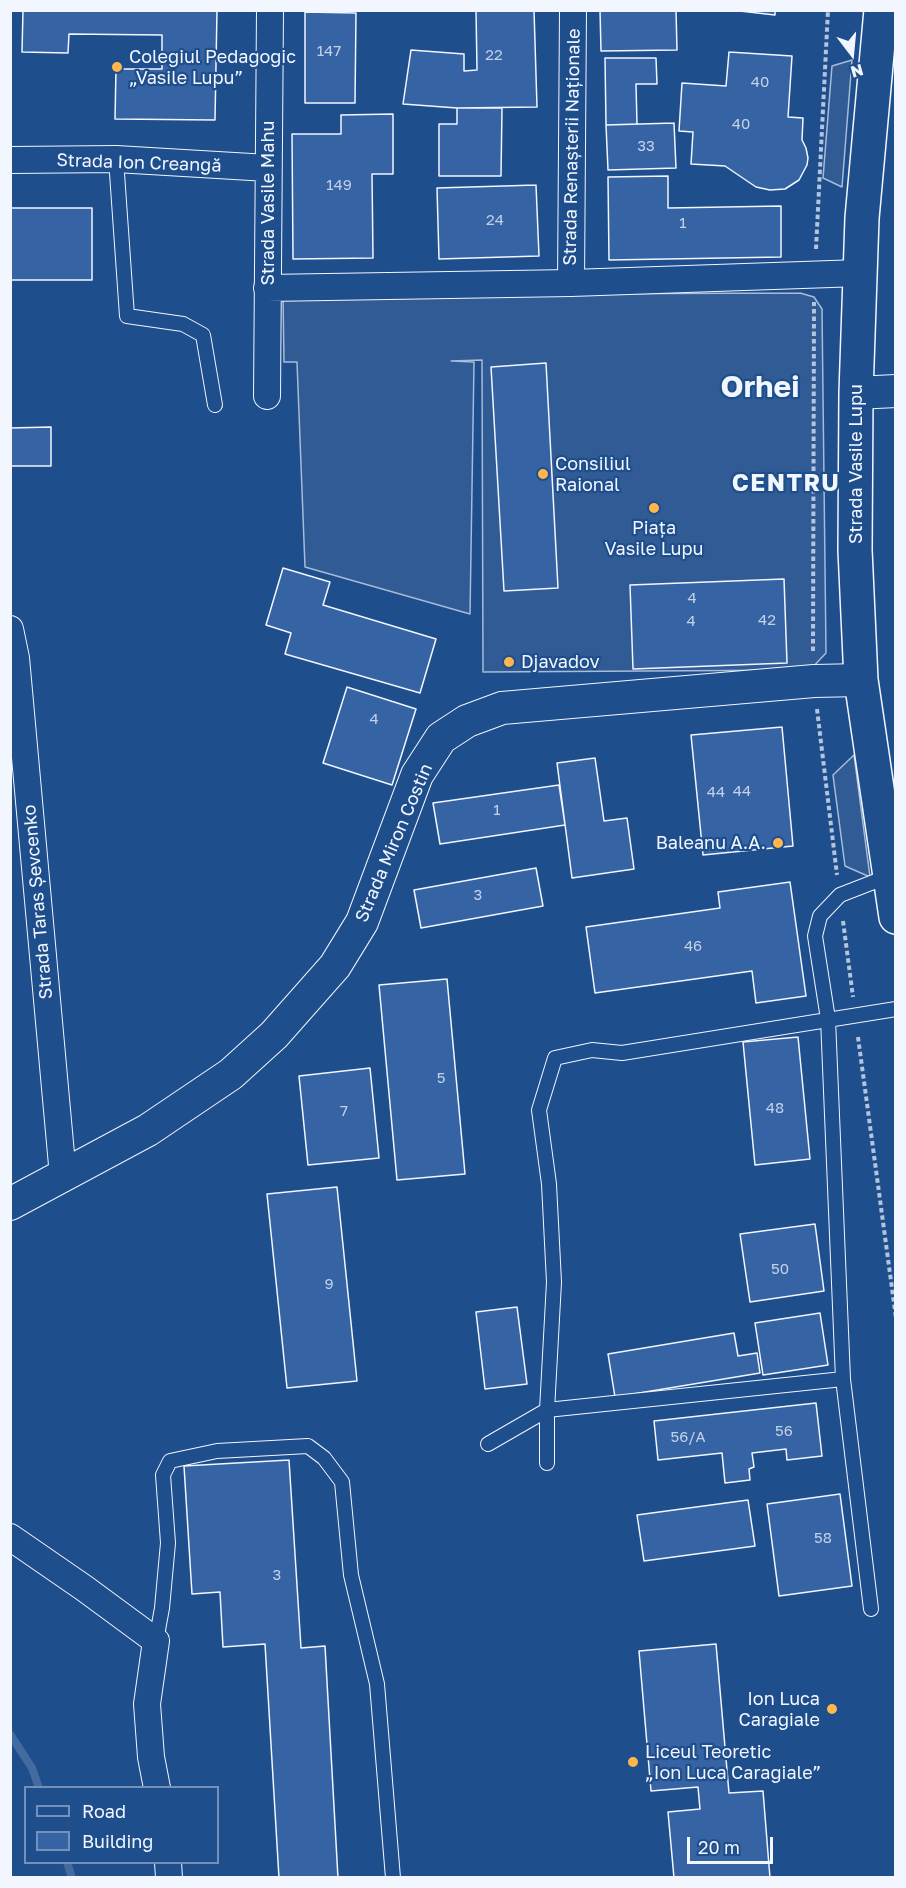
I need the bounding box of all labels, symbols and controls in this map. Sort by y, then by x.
north arrow [822,24,882,84]
street label: Strada Renașterii Naționale [559,28,585,266]
house number: 147 [317,42,341,60]
place label: Colegiul Pedagogic „Vasile Lupu” [129,46,296,88]
house number: 22 [485,46,503,64]
marker: Colegiul Pedagogic „Vasile Lupu” [110,60,124,74]
text: N [848,60,866,83]
house number: 40 [751,73,769,91]
house number: 40 [732,115,750,133]
street label: Strada Vasile Mahu [257,121,279,285]
house number: 33 [637,137,655,155]
street label: Strada Ion Creangă [56,149,222,177]
house number: 149 [326,176,352,194]
house number: 24 [486,211,504,229]
house number: 1 [679,214,687,232]
district label: Orhei [721,369,799,405]
street label: Strada Vasile Lupu [845,384,867,544]
place label: Consiliul Raional [555,453,631,496]
marker: Consiliul Raional [536,467,550,481]
district label: CENTRU [732,469,840,497]
marker: Piața Vasile Lupu [647,501,661,515]
place label: Piața Vasile Lupu [605,517,703,560]
house number: 4 [687,589,697,607]
house number: 42 [758,611,776,629]
house number: 4 [686,612,696,630]
place label: Djavadov [521,651,600,673]
marker: Djavadov [502,655,516,669]
house number: 4 [369,710,379,728]
street label: Strada Miron Costin [351,760,437,926]
house number: 44 [733,782,751,800]
house number: 44 [707,783,725,801]
house number: 1 [493,801,501,819]
street label: Strada Taras Șevcenko [19,804,57,1000]
place label: Baleanu A.A. [656,832,766,854]
marker: Baleanu A.A. [771,836,785,850]
house number: 3 [474,886,482,904]
house number: 46 [684,937,702,955]
house number: 5 [437,1069,445,1087]
house number: 48 [766,1099,784,1117]
house number: 7 [340,1102,348,1120]
house number: 50 [771,1260,789,1278]
house number: 9 [324,1275,334,1293]
house number: 56 [775,1422,793,1440]
house number: 56/A [670,1428,706,1446]
house number: 58 [814,1529,832,1547]
house number: 3 [273,1566,281,1584]
place label: Ion Luca Caragiale [738,1688,820,1730]
marker: Ion Luca Caragiale [825,1702,839,1716]
place label: Liceul Teoretic „Ion Luca Caragiale” [645,1741,821,1784]
marker: Liceul Teoretic „Ion Luca Caragiale” [626,1755,640,1769]
legend [24,1786,219,1864]
text: Road [82,1800,126,1822]
scale bar [690,1825,776,1863]
text: Building [82,1830,153,1852]
text: 20 m [698,1836,740,1858]

